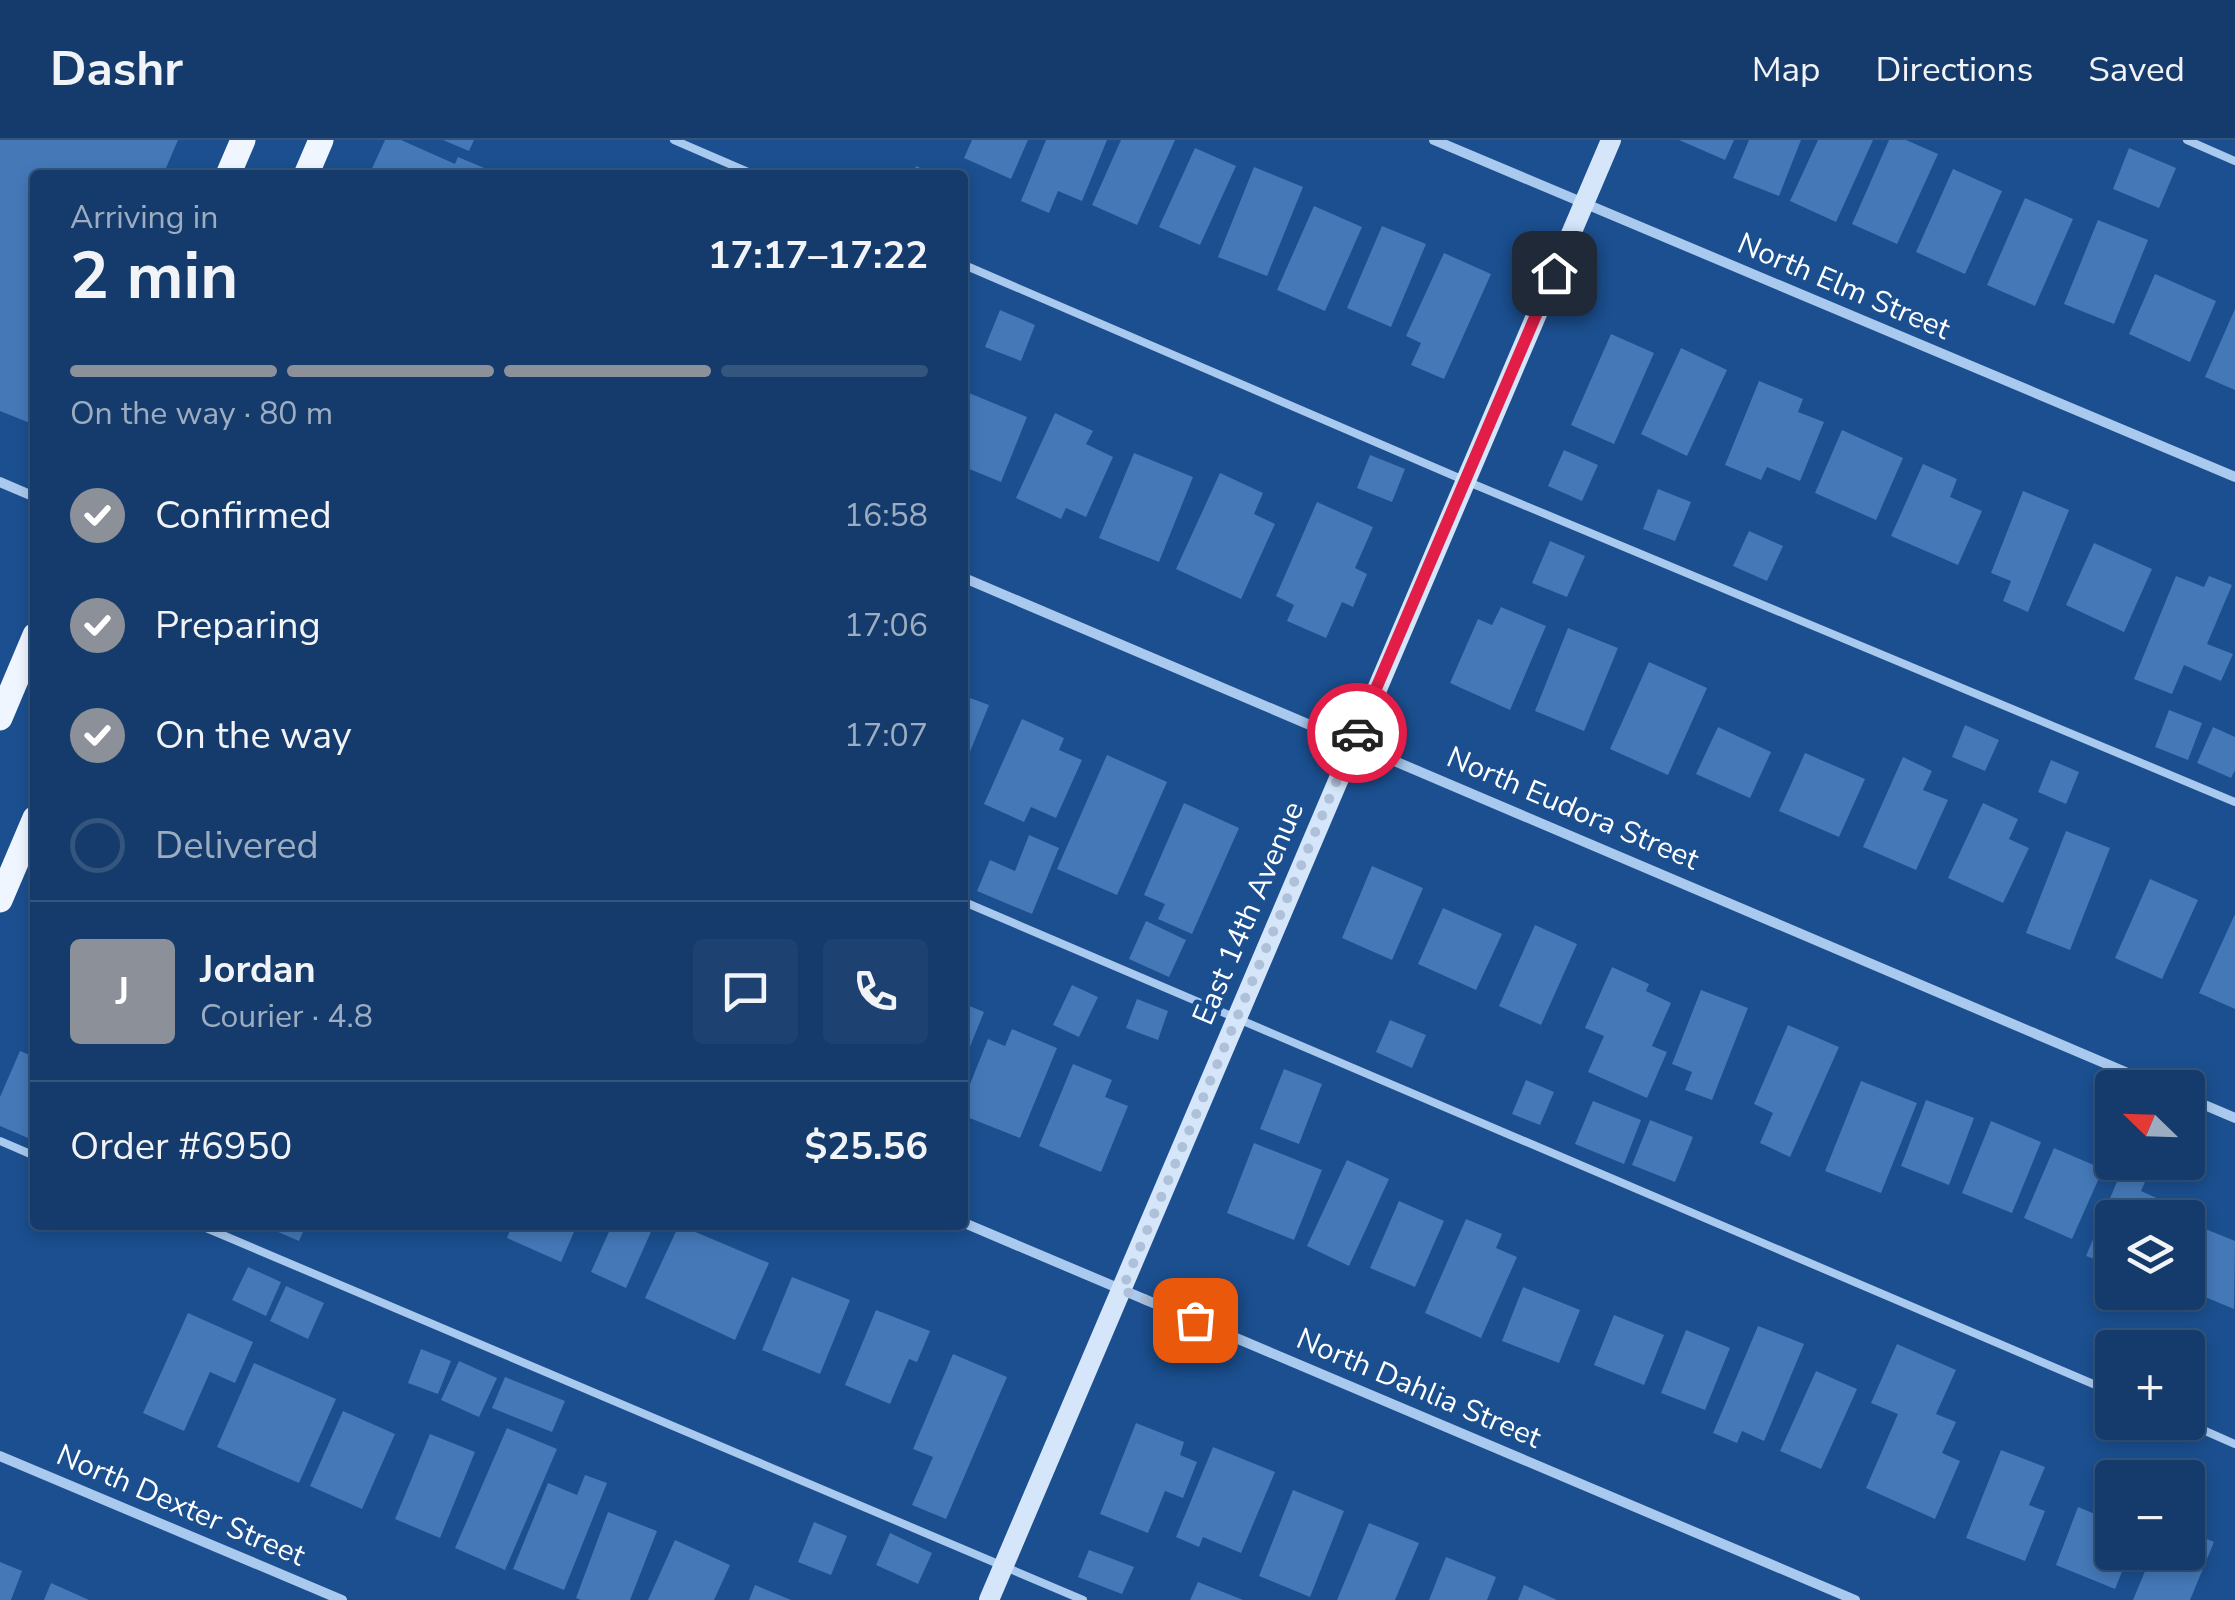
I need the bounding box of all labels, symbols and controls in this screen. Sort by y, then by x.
text: Dashr [50,36,183,102]
text: Map [1752,46,1821,93]
text: Directions [1876,46,2033,93]
text: Saved [2088,46,2185,93]
text: Arriving in [70,196,218,239]
street label: North Elm Street [1731,223,1957,350]
text: 17:17–17:22 [708,230,928,281]
pin [1512,231,1597,316]
text: 2 min [70,232,238,321]
icon: home [1527,246,1582,301]
text: On the way · 80 m [70,392,333,435]
icon: check [70,488,125,543]
text: Confirmed [155,490,332,541]
text: 16:58 [844,494,928,537]
icon: check [70,598,125,653]
text: Preparing [155,600,321,651]
text: 17:06 [844,604,928,647]
courier [1307,683,1407,783]
icon: car [1330,706,1385,761]
icon: check [70,708,125,763]
text: On the way [155,710,351,761]
text: 17:07 [844,714,928,757]
street label: North Eudora Street [1440,737,1706,880]
street label: East 14th Avenue [1183,795,1314,1031]
text: Delivered [155,820,319,871]
button: chat [693,939,798,1044]
button: phone [823,939,928,1044]
text: Jordan [200,944,316,995]
text: J [116,966,129,1017]
text: Courier · 4.8 [200,995,373,1038]
north arrow [2095,1070,2205,1180]
map controls [2095,1070,2205,1570]
text: Order #6950 [70,1121,292,1172]
text: $25.56 [805,1121,928,1172]
button: layers [2095,1200,2205,1310]
pin [1153,1278,1238,1363]
icon: bag [1168,1293,1223,1348]
street label: North Dahlia Street [1290,1318,1548,1459]
button: + [2095,1330,2205,1440]
street label: North Dexter Street [50,1435,312,1577]
button: − [2095,1460,2205,1570]

